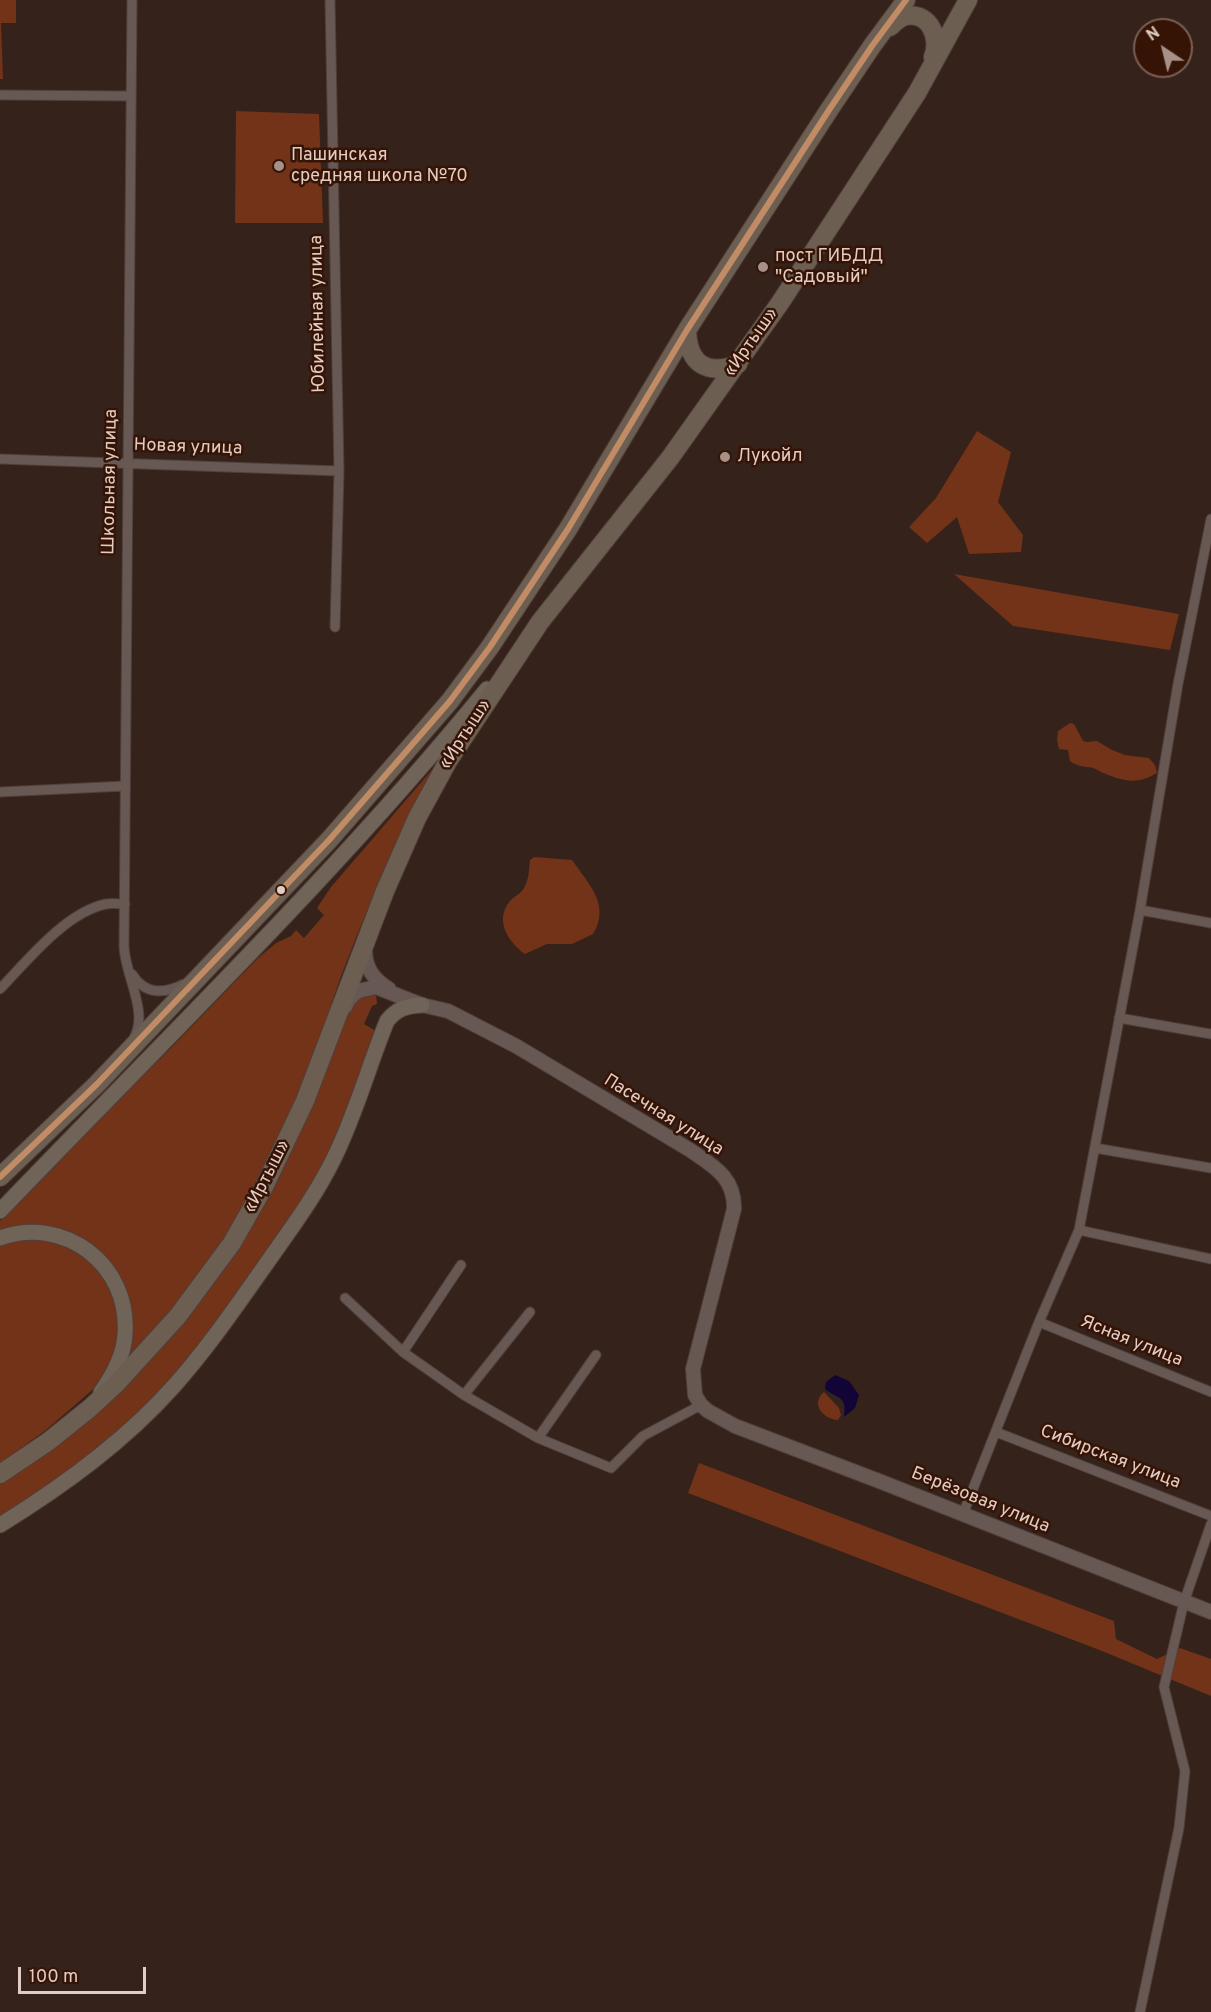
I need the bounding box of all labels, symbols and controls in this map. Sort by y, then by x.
north arrow [1133,18,1193,78]
text: N [1143,23,1164,46]
place label: Пашинская средняя школа №70 [291,145,468,188]
marker: Пашинская средняя школа №70 [272,159,286,173]
street label: Юбилейная улица [307,235,331,393]
place label: пост ГИБДД "Садовый" [775,246,883,288]
marker: пост ГИБДД "Садовый" [756,260,770,274]
street label: «Иртыш» [721,305,783,381]
street label: Школьная улица [99,409,123,555]
street label: Новая улица [133,435,243,461]
place label: Лукойл [737,446,803,468]
marker: Лукойл [718,450,732,464]
street label: «Иртыш» [435,696,497,774]
unlabelled marker [275,884,287,896]
street label: Пасечная улица [599,1070,727,1162]
street label: «Иртыш» [240,1137,296,1217]
street label: Ясная улица [1077,1312,1185,1372]
street label: Сибирская улица [1037,1421,1183,1495]
street label: Берёзовая улица [908,1463,1052,1539]
scale bar [21,1955,148,1993]
text: 100 m [29,1966,78,1989]

